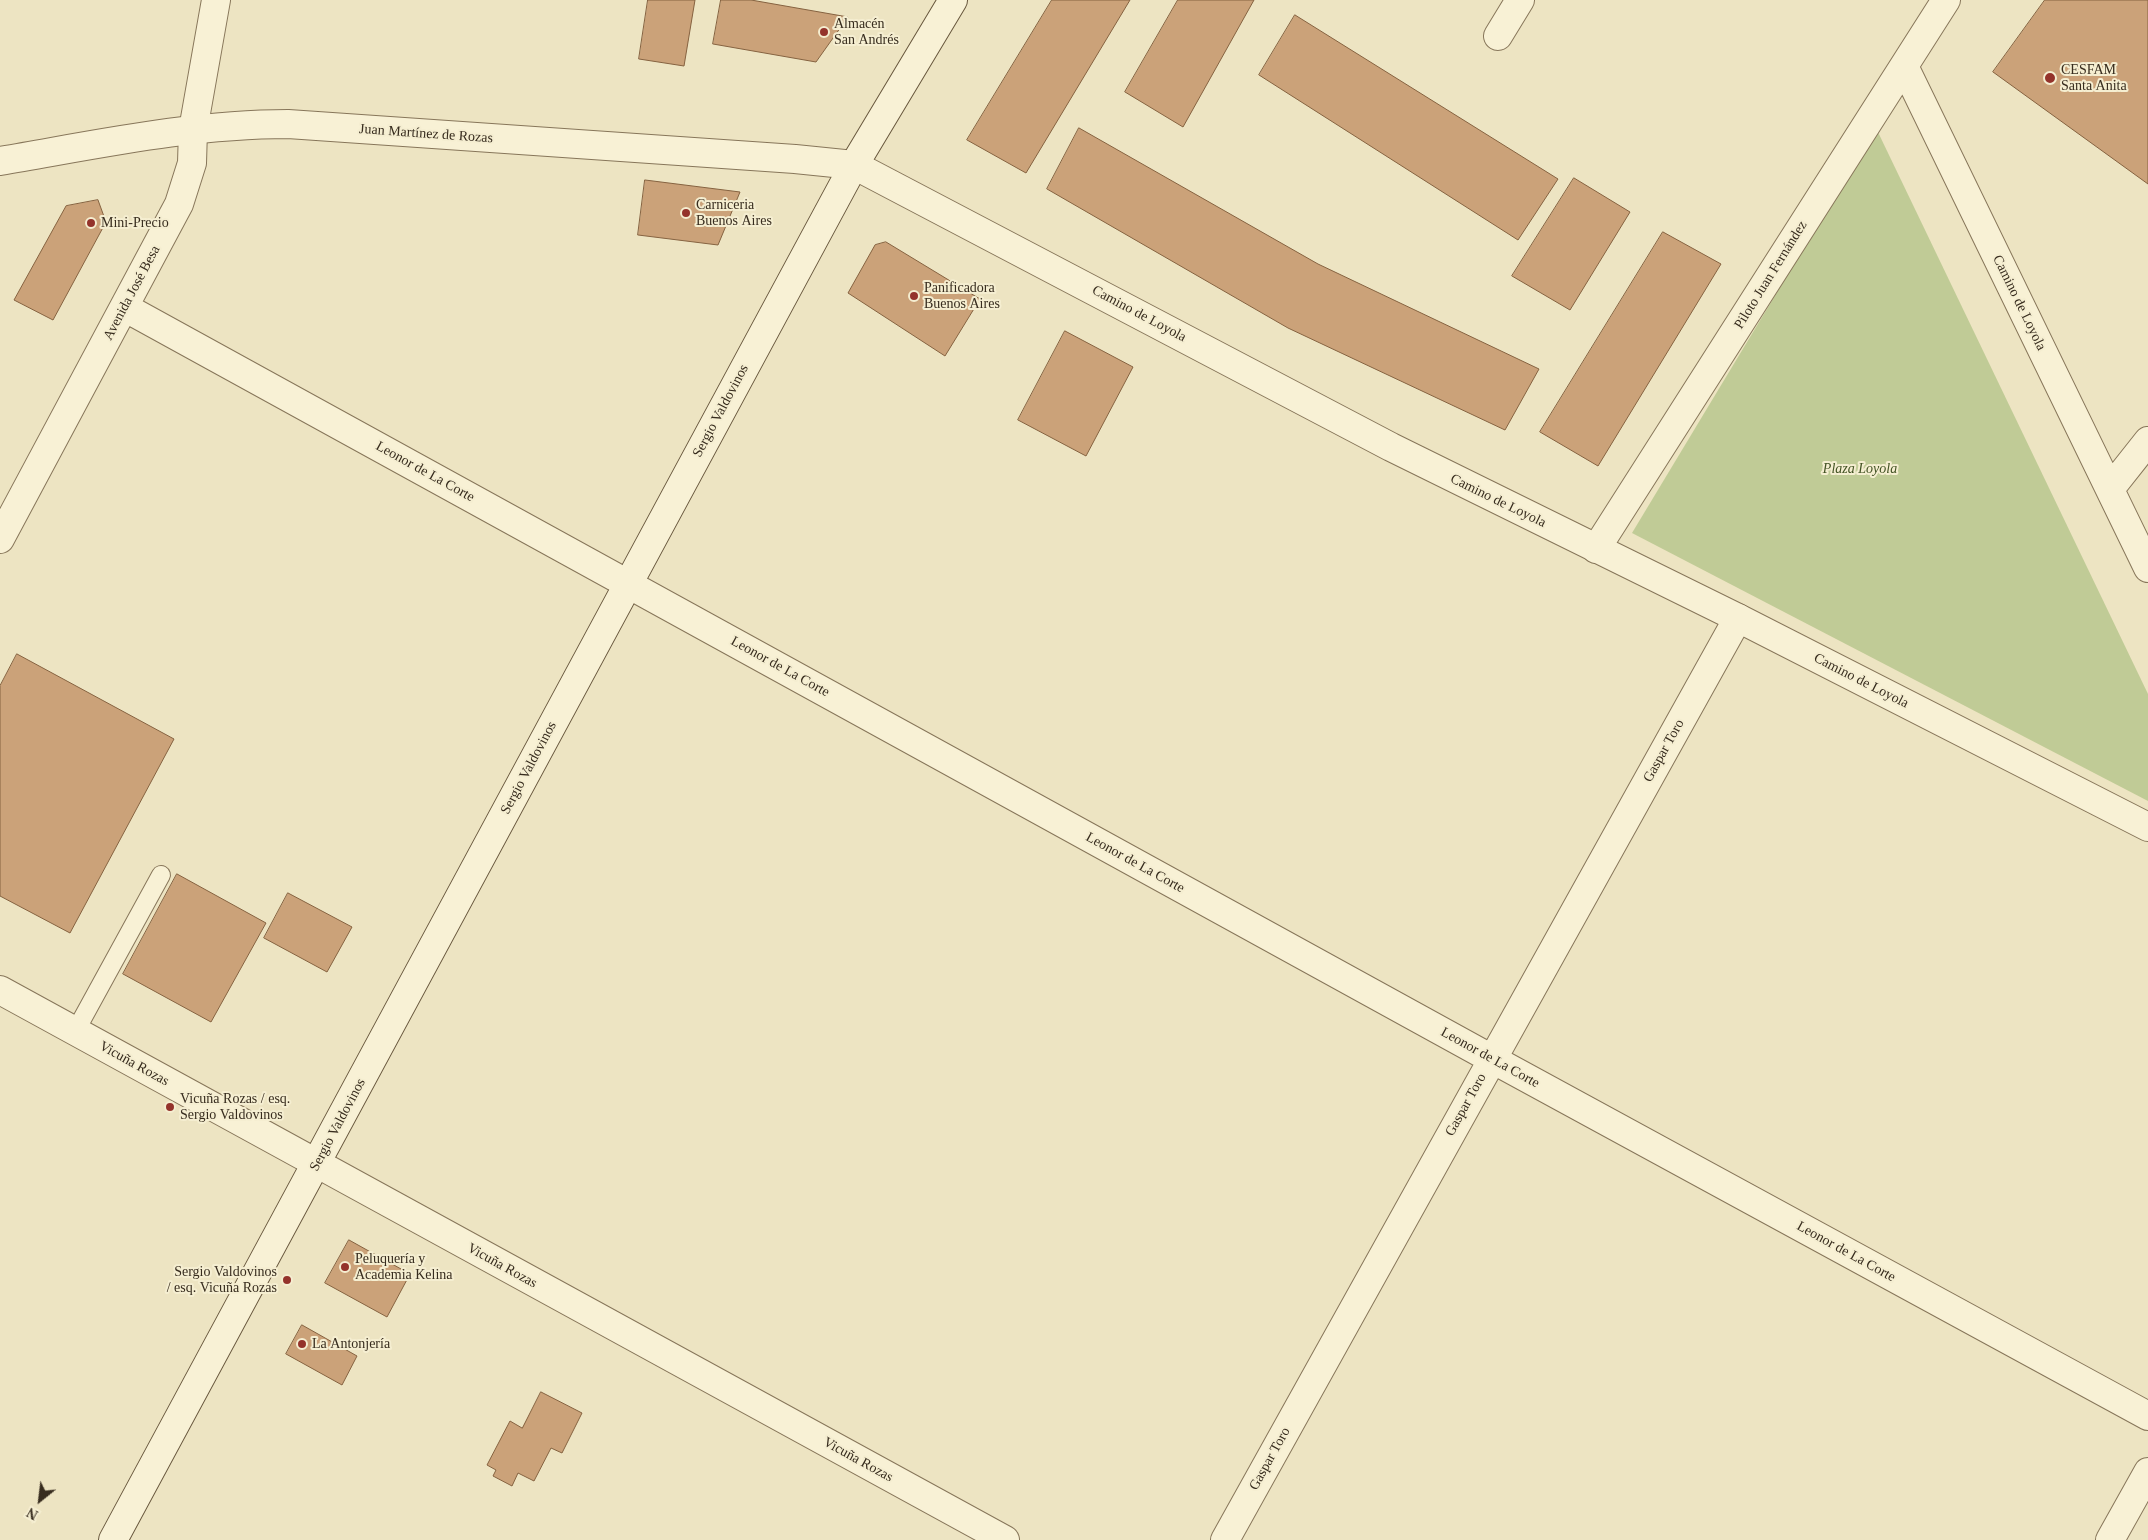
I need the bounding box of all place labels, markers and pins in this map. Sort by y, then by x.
place label: Almacén San Andrés [834,16,899,48]
marker: Almacén San Andrés [818,26,830,38]
place label: CESFAM Santa Anita [2061,62,2127,94]
marker: CESFAM Santa Anita [2043,71,2057,85]
place label: Carniceria Buenos Aires [696,197,772,230]
marker: Carniceria Buenos Aires [680,207,692,219]
place label: Mini-Precio [101,215,169,231]
marker: Mini-Precio [85,217,97,229]
place label: Panificadora Buenos Aires [924,280,1000,312]
marker: Panificadora Buenos Aires [908,290,920,302]
place label: Vicuña Rozas / esq. Sergio Valdovinos [180,1091,290,1124]
marker: Vicuña Rozas / esq. Sergio Valdovinos [164,1101,176,1113]
place label: Peluquería y Academia Kelina [355,1251,453,1284]
marker: Peluquería y Academia Kelina [339,1261,351,1273]
place label: Sergio Valdovinos / esq. Vicuña Rozas [167,1264,277,1296]
marker: Sergio Valdovinos / esq. Vicuña Rozas [281,1274,293,1286]
place label: La Antonjería [312,1336,390,1352]
marker: La Antonjería [296,1338,308,1350]

